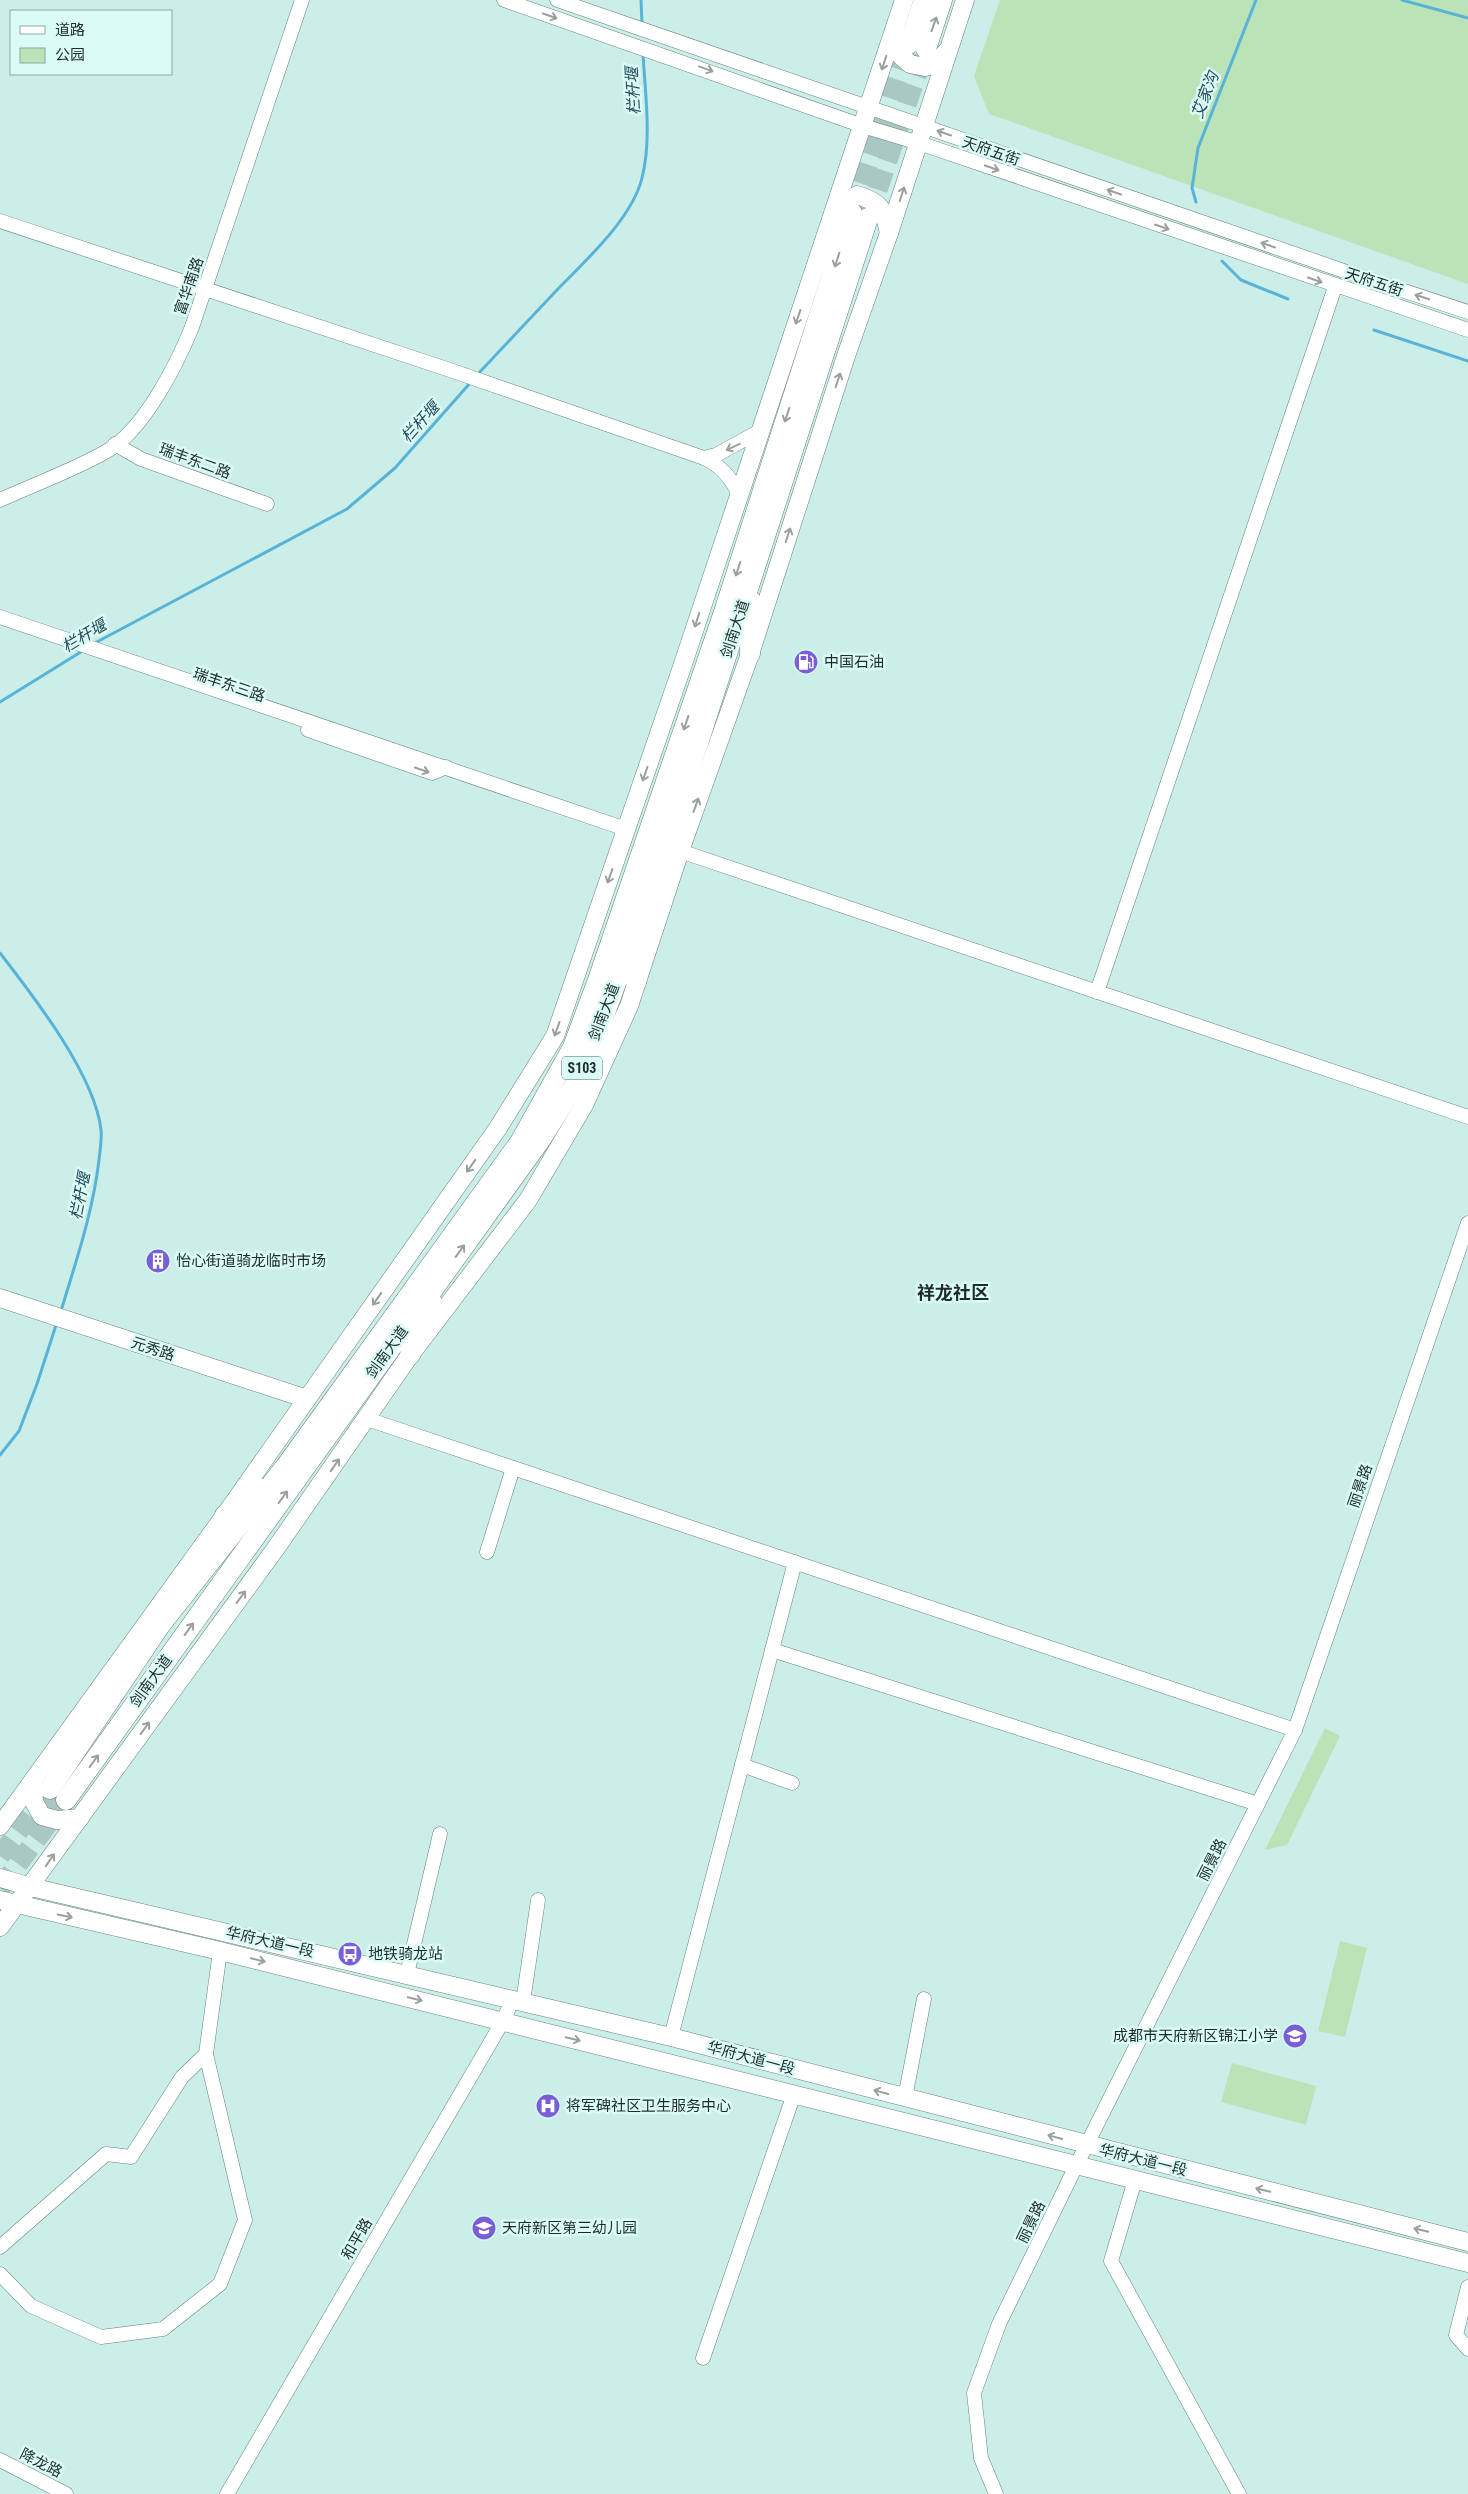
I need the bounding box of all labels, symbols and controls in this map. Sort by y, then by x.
legend [10,10,172,75]
one-way arrow [542,11,558,21]
one-way arrow [930,17,939,33]
text: 道路 [55,21,85,39]
text: 公园 [55,46,85,64]
one-way arrow [878,55,888,71]
water label: 栏杆堰 [622,64,644,115]
one-way arrow [698,65,713,74]
water label: 艾家沟 [1188,67,1223,121]
one-way arrow [937,128,952,137]
street label: 天府五街 [960,133,1022,169]
one-way arrow [983,164,999,173]
one-way arrow [898,186,907,202]
one-way arrow [1107,187,1122,196]
one-way arrow [1154,223,1169,232]
one-way arrow [1260,240,1276,249]
one-way arrow [832,252,841,267]
street label: 富华南路 [171,255,207,317]
street label: 天府五街 [1343,264,1405,300]
one-way arrow [1307,276,1323,285]
one-way arrow [1414,292,1430,301]
one-way arrow [793,308,803,324]
one-way arrow [833,373,843,389]
water label: 栏杆堰 [397,396,445,446]
one-way arrow [782,406,792,422]
street label: 瑞丰东二路 [157,440,233,482]
one-way arrow [726,443,741,452]
one-way arrow [784,528,793,543]
one-way arrow [732,561,742,577]
street label: 剑南大道 [717,598,753,660]
one-way arrow [692,612,702,628]
water label: 栏杆堰 [59,614,112,657]
fuel station icon: 中国石油 [793,649,819,675]
place label: 中国石油 [824,653,884,671]
street label: 瑞丰东三路 [191,664,267,706]
one-way arrow [681,715,690,731]
one-way arrow [414,766,430,775]
one-way arrow [639,766,649,782]
one-way arrow [692,798,701,813]
one-way arrow [605,867,614,883]
street label: 剑南大道 [585,981,623,1043]
one-way arrow [552,1021,561,1036]
road number: S103 [562,1056,602,1080]
one-way arrow [466,1159,476,1173]
water label: 栏杆堰 [66,1168,94,1221]
one-way arrow [454,1245,465,1258]
building icon: 怡心街道骑龙临时市场 [145,1248,171,1274]
place label: 怡心街道骑龙临时市场 [176,1252,326,1270]
district label: 祥龙社区 [917,1282,989,1303]
one-way arrow [372,1292,382,1306]
street label: 剑南大道 [362,1322,412,1382]
street label: 元秀路 [129,1333,177,1365]
one-way arrow [330,1458,340,1472]
street label: 丽景路 [1344,1462,1376,1510]
one-way arrow [278,1490,288,1504]
one-way arrow [236,1590,246,1604]
one-way arrow [184,1622,194,1636]
street label: 剑南大道 [126,1651,176,1711]
one-way arrow [140,1721,150,1735]
one-way arrow [89,1754,99,1768]
street label: 丽景路 [1194,1836,1230,1884]
one-way arrow [45,1853,55,1867]
one-way arrow [57,1911,73,1921]
street label: 华府大道一段 [224,1923,316,1961]
bus stop icon: 地铁骑龙站 [337,1941,363,1967]
place label: 地铁骑龙站 [368,1945,443,1963]
one-way arrow [249,1956,265,1965]
one-way arrow [407,1995,423,2005]
school or university icon: 成都市天府新区锦江小学 [1282,2023,1308,2049]
place label: 成都市天府新区锦江小学 [1113,2027,1278,2045]
one-way arrow [564,2035,580,2044]
street label: 华府大道一段 [705,2038,797,2078]
one-way arrow [873,2087,889,2096]
hospital icon: 将军碑社区卫生服务中心 [535,2093,561,2119]
place label: 将军碑社区卫生服务中心 [566,2097,731,2115]
one-way arrow [1047,2132,1063,2141]
street label: 华府大道一段 [1097,2140,1189,2180]
one-way arrow [1256,2185,1272,2194]
street label: 丽景路 [1013,2198,1049,2246]
street label: 和平路 [338,2215,376,2263]
school or university icon: 天府新区第三幼儿园 [471,2215,497,2241]
place label: 天府新区第三幼儿园 [502,2219,637,2237]
one-way arrow [1413,2225,1429,2234]
street label: 降龙路 [17,2445,65,2481]

